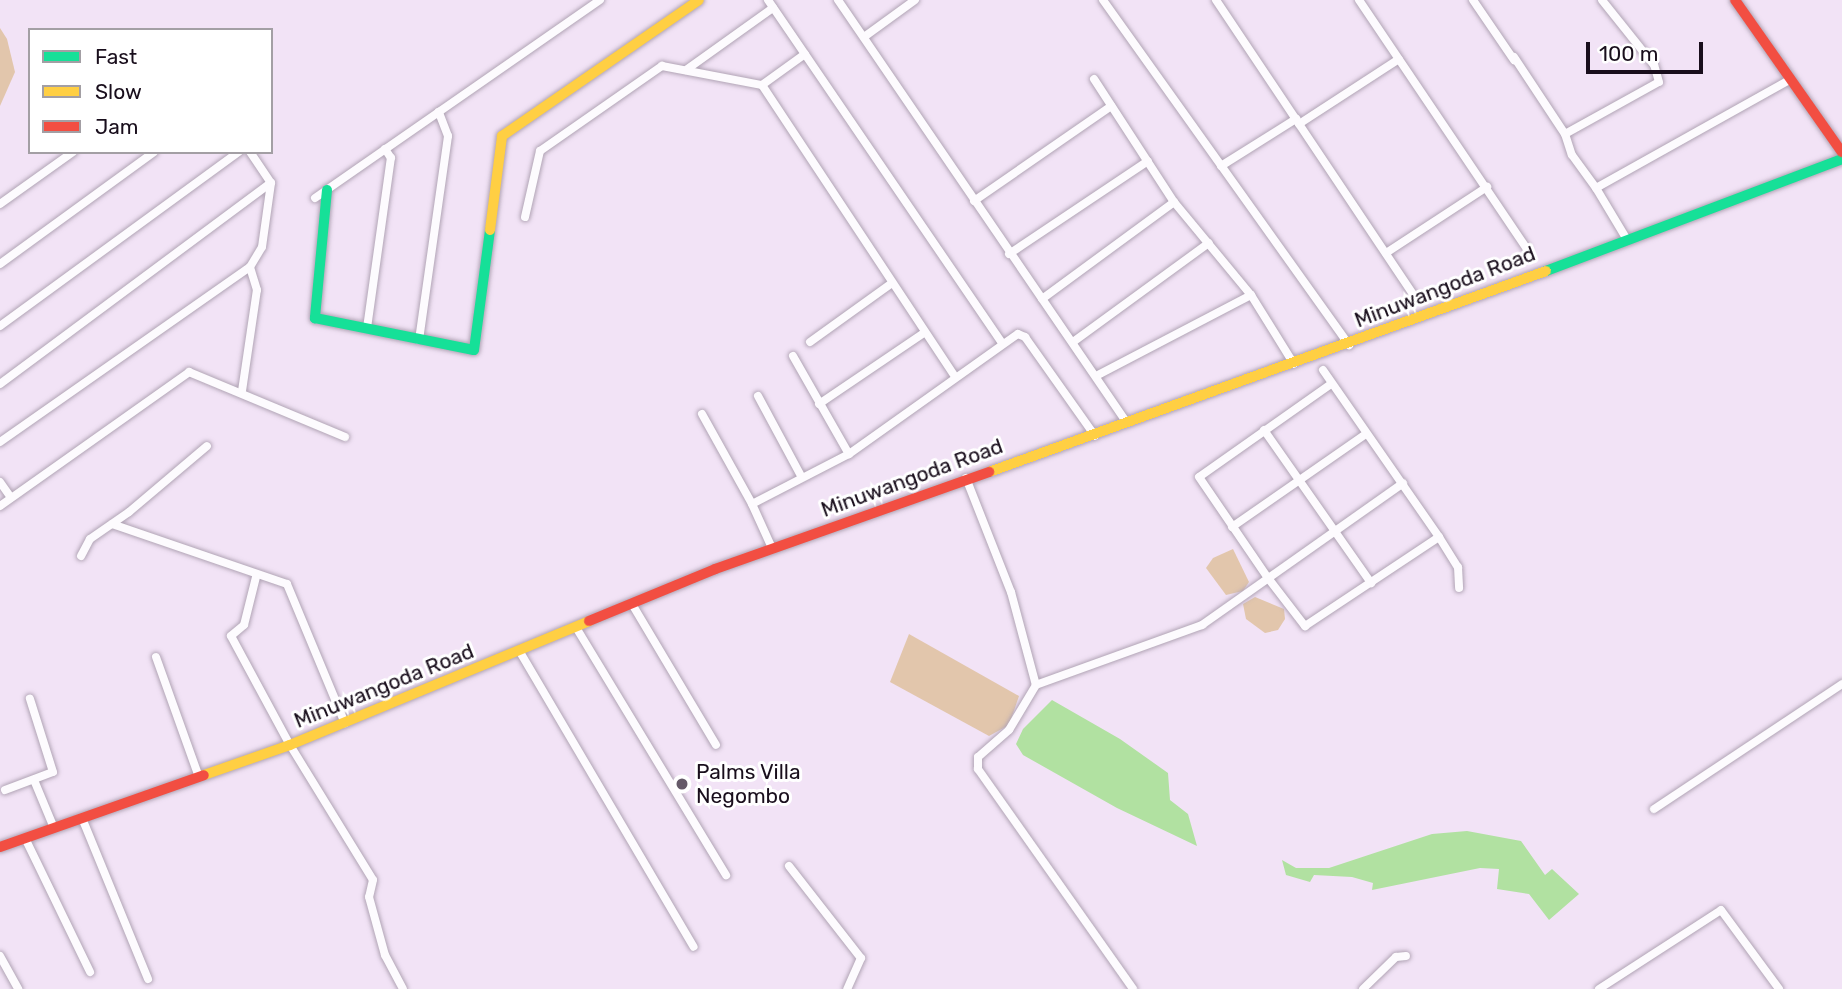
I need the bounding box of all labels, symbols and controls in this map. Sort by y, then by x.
legend [28,28,273,154]
scale bar [1590,28,1707,72]
text: 100 m [1599,41,1658,66]
text: Fast [95,44,137,69]
text: Slow [95,79,142,104]
text: Jam [95,114,139,139]
street label: Minuwangoda Road [1351,241,1539,333]
street label: Minuwangoda Road [818,433,1006,523]
street label: Minuwangoda Road [290,638,478,734]
place label: Palms Villa Negombo [696,759,801,809]
marker: Palms Villa Negombo [674,776,690,792]

